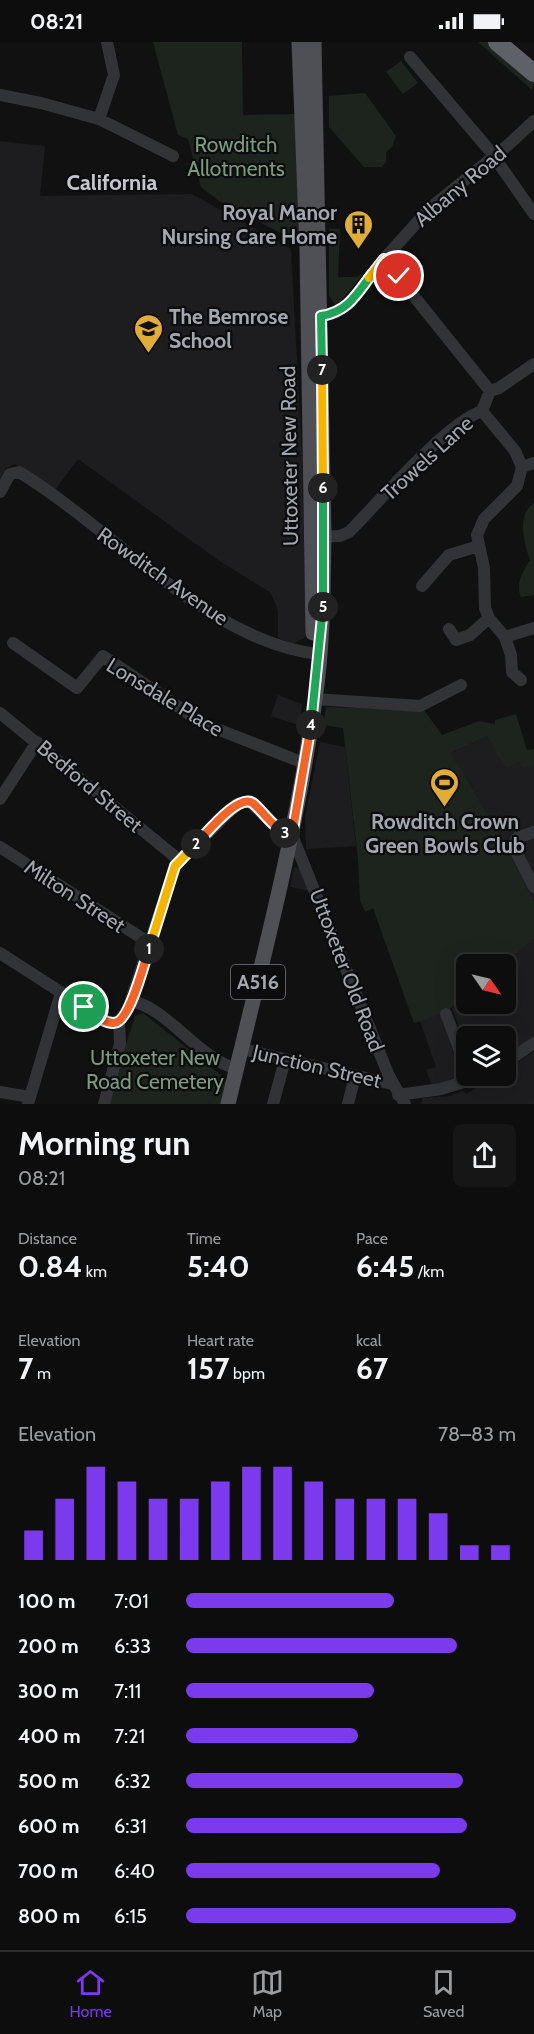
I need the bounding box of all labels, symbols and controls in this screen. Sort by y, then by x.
text: 08:21 [30,8,83,35]
park label: Rowditch Allotments [187,132,285,181]
street label: Albany Road [409,140,511,232]
district label: California [67,169,158,196]
place label: Royal Manor Nursing Care Home [162,200,337,249]
building icon: Royal Manor Nursing Care Home [342,208,374,250]
pin [373,250,424,301]
icon: check [382,259,415,292]
place label: The Bemrose School [169,304,288,353]
school or university icon: The Bemrose School [132,312,164,354]
pin: 7 [307,355,337,385]
text: 7 [318,360,326,379]
street label: Uttoxeter New Road [275,366,303,546]
street label: Trowels Lane [376,410,478,506]
pin: 6 [308,473,338,503]
text: 6 [319,478,328,497]
street label: Rowditch Avenue [93,522,234,631]
pin: 5 [308,592,338,622]
text: 5 [319,597,327,616]
street label: Lonsdale Place [102,652,228,742]
pin: 4 [296,710,326,740]
text: 4 [306,715,316,734]
street label: Bedford Street [32,735,148,837]
sports icon: Rowditch Crown Green Bowls Club [429,766,461,808]
place label: Rowditch Crown Green Bowls Club [365,809,525,858]
pin: 3 [270,818,300,848]
text: 3 [281,823,289,842]
pin: 2 [181,829,211,859]
text: 2 [192,834,200,853]
street label: Milton Street [20,854,130,938]
street label: Uttoxeter Old Road [304,885,390,1055]
pin: 1 [134,934,164,964]
text: 1 [146,939,152,958]
north arrow [456,954,516,1014]
map controls [456,954,516,1086]
road number: A516 [231,965,285,999]
pin [58,981,109,1032]
icon: arrive [67,990,100,1023]
button: layers [456,1026,516,1086]
street label: Junction Street [249,1039,384,1093]
park label: Uttoxeter New Road Cemetery [86,1045,224,1094]
text: Morning run [18,1123,190,1163]
button: share [453,1124,516,1187]
text: 08:21 [18,1166,65,1190]
text: Distance [18,1229,77,1248]
text: Time [187,1229,221,1248]
text: Pace [356,1229,388,1248]
text: 0.84 [18,1248,82,1285]
text: 5:40 [187,1248,250,1285]
text: 6:45 [356,1248,414,1285]
text: km [82,1262,107,1281]
text: /km [414,1262,444,1281]
text: Elevation [18,1331,81,1350]
text: Heart rate [187,1331,254,1350]
text: kcal [356,1331,382,1350]
text: 7 [18,1350,33,1387]
text: 157 [187,1350,229,1387]
text: 67 [356,1350,388,1387]
text: m [33,1364,51,1383]
text: bpm [229,1364,265,1383]
text: Elevation [18,1422,96,1446]
text: 78–83 m [438,1422,516,1446]
text: 100 m [18,1589,76,1613]
text: 7:01 [114,1589,149,1613]
text: 200 m [18,1634,79,1658]
text: 6:33 [114,1634,151,1658]
text: 300 m [18,1679,79,1703]
text: 7:11 [114,1679,141,1703]
text: 400 m [18,1724,81,1748]
text: 7:21 [114,1724,145,1748]
text: 500 m [18,1769,79,1793]
text: 6:32 [114,1769,151,1793]
text: 600 m [18,1814,79,1838]
text: 6:31 [114,1814,147,1838]
text: 700 m [18,1859,78,1883]
text: 6:40 [114,1859,155,1883]
text: 800 m [18,1904,80,1928]
text: 6:15 [114,1904,147,1928]
tab: Home [70,1966,112,2021]
tab: Map [251,1966,284,2021]
tab: Saved [423,1966,464,2021]

